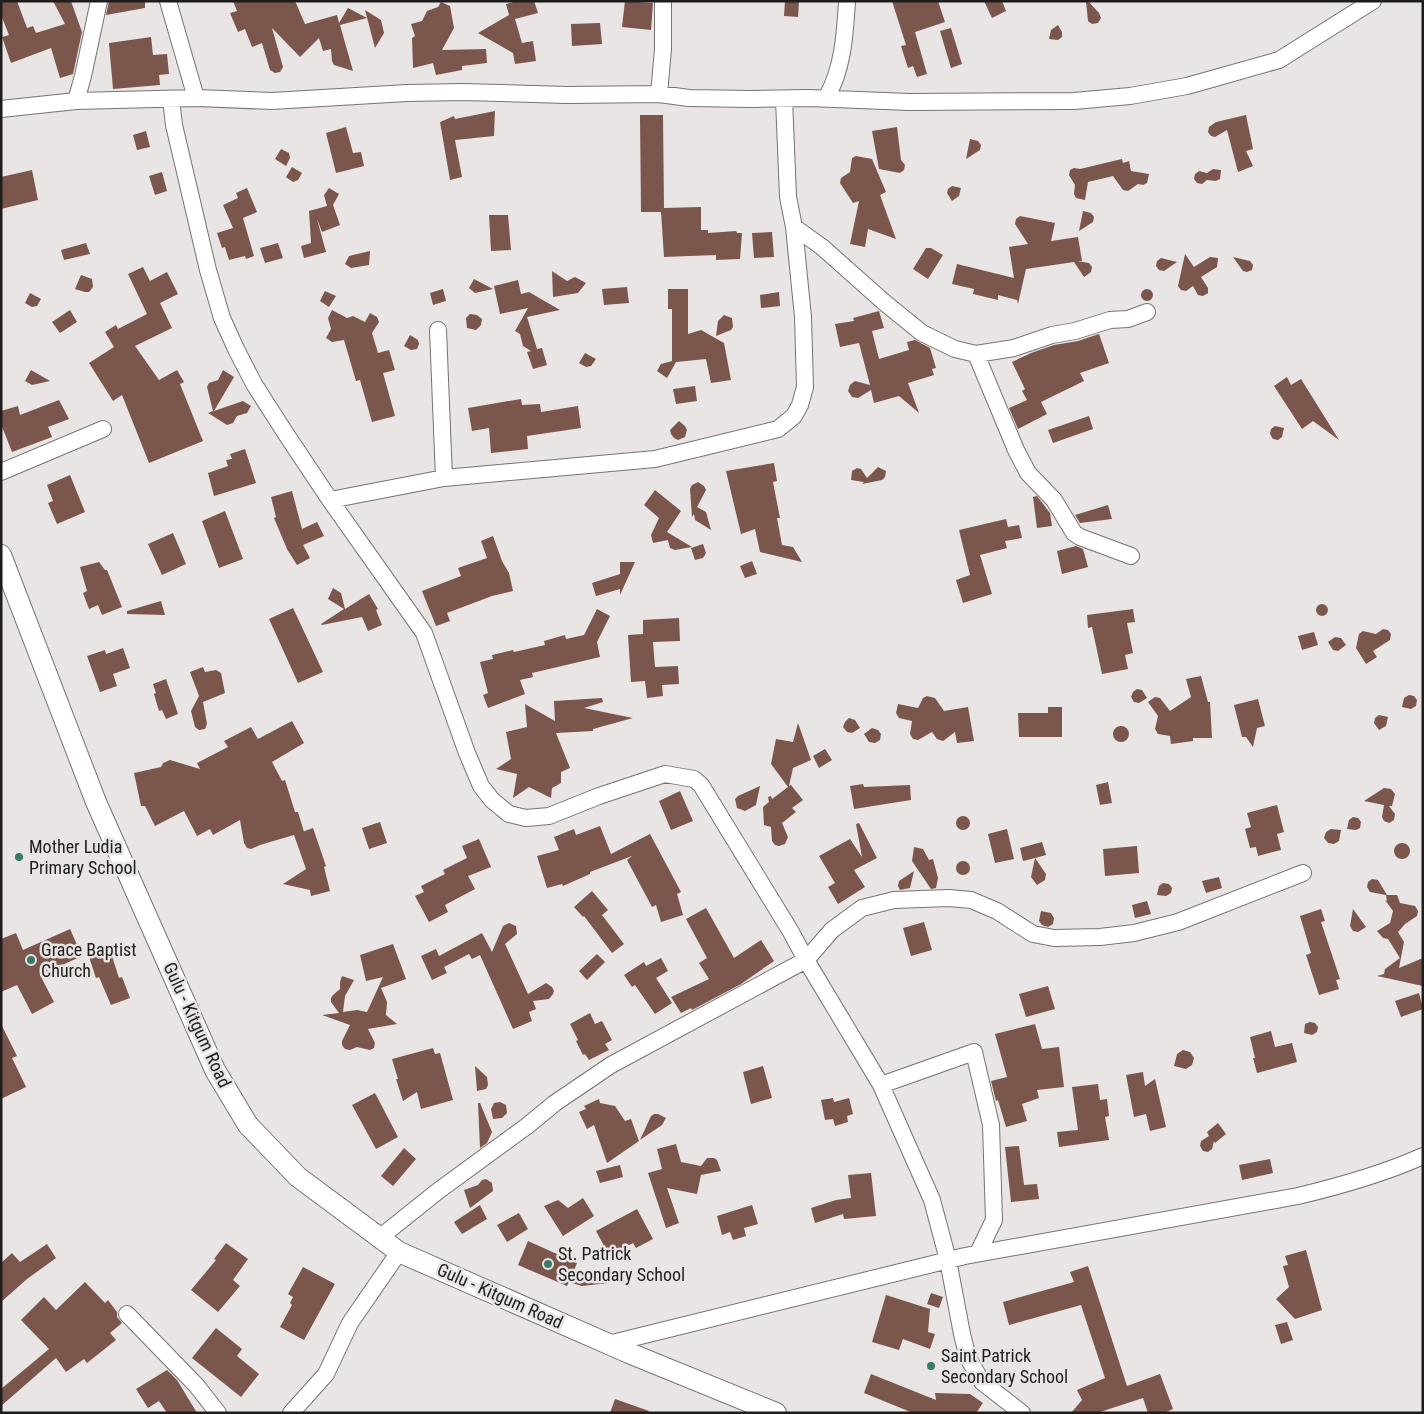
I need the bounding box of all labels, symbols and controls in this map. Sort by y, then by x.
place label: Mother Ludia Primary School [29,836,137,878]
marker: Mother Ludia Primary School [13,851,25,863]
place label: Grace Baptist Church [41,939,137,981]
marker: Grace Baptist Church [25,954,37,966]
street label: Gulu - Kitgum Road [159,959,236,1091]
place label: St. Patrick Secondary School [558,1243,685,1285]
street label: Gulu - Kitgum Road [434,1258,566,1333]
marker: St. Patrick Secondary School [542,1258,554,1270]
place label: Saint Patrick Secondary School [941,1345,1068,1387]
marker: Saint Patrick Secondary School [925,1360,937,1372]

